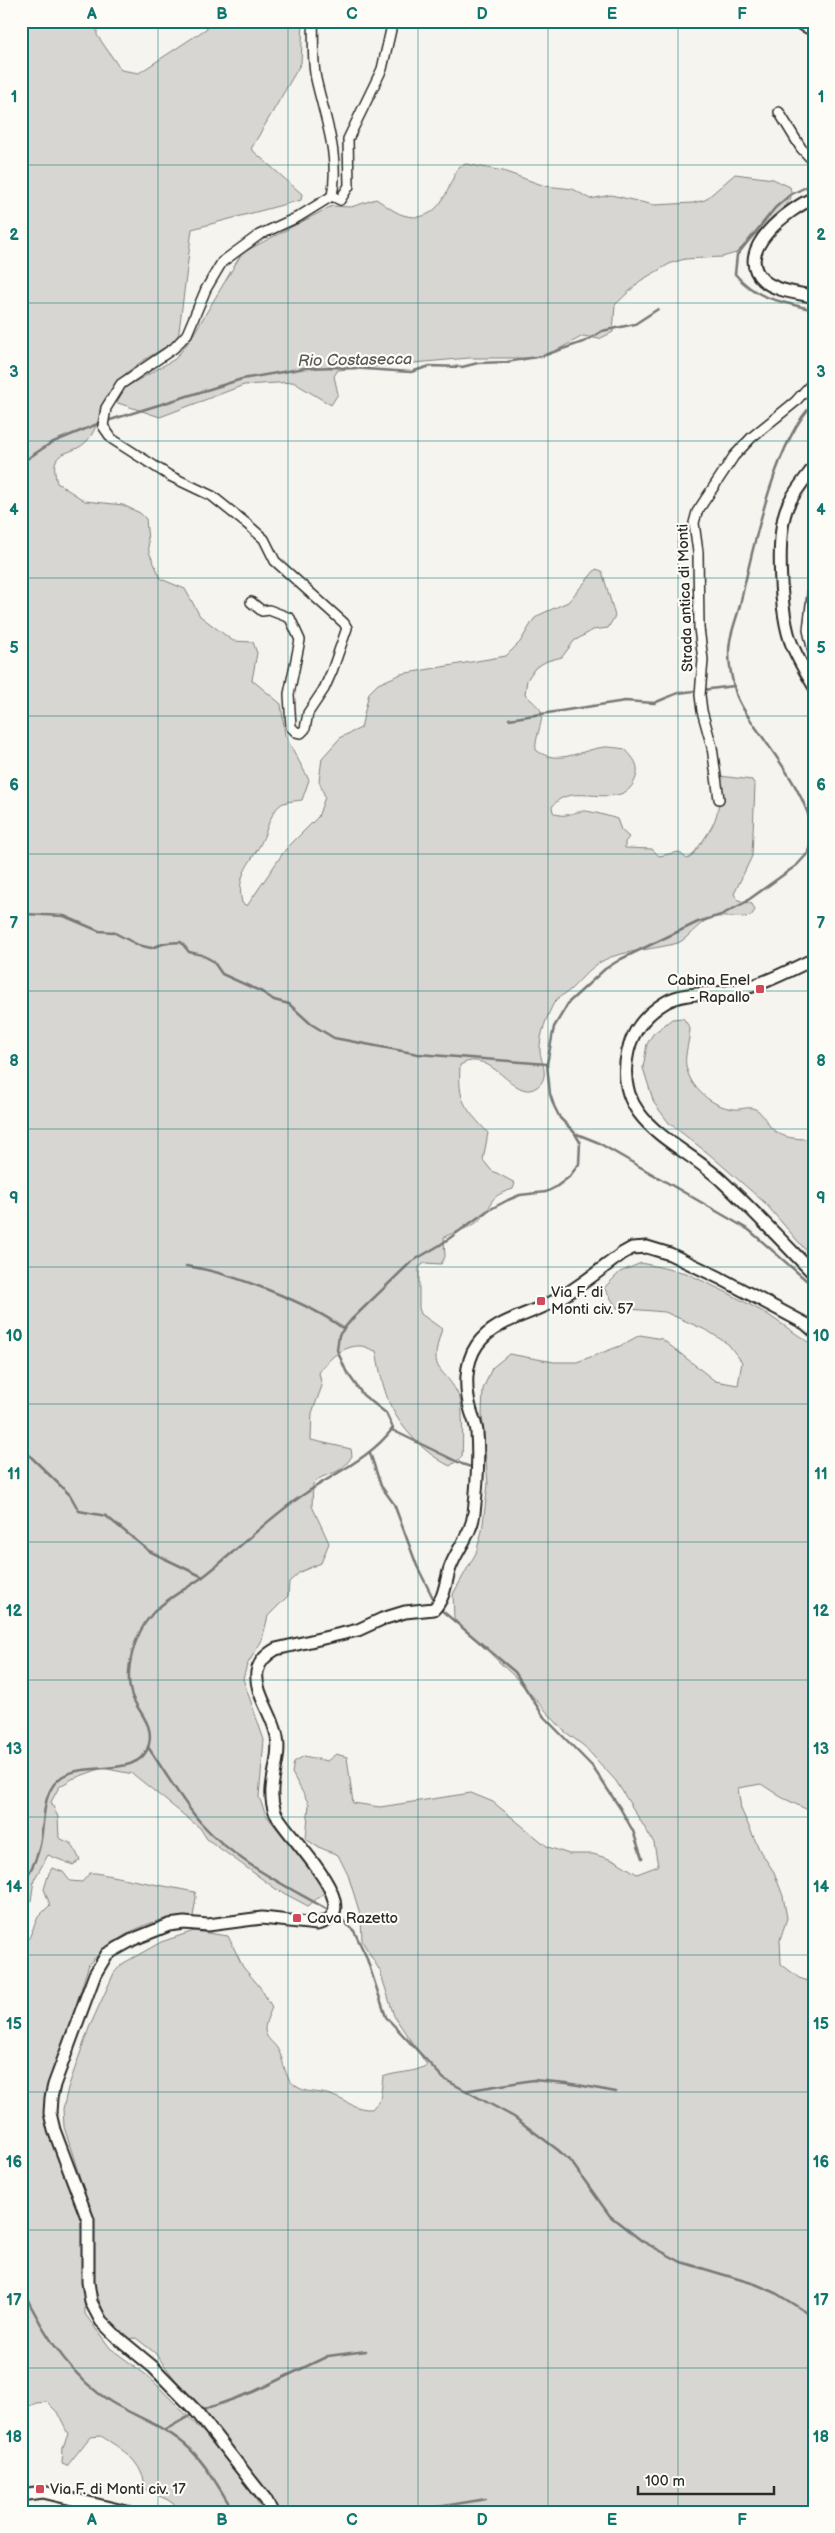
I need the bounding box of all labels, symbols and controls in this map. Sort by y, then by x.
text: A [86,5,97,24]
text: B [216,5,228,24]
text: C [346,5,358,24]
text: D [476,5,488,24]
text: E [607,5,617,24]
text: F [737,5,747,24]
text: 1 [11,88,17,107]
text: 1 [818,88,824,107]
text: 2 [9,226,19,245]
text: 2 [816,226,826,245]
water label: Rio Costasecca [298,350,412,371]
text: 3 [9,363,19,382]
text: 3 [816,363,826,382]
text: 4 [9,501,19,520]
text: 4 [816,501,826,520]
street label: Strada antica di Monti [673,524,698,672]
text: 5 [9,639,19,658]
text: 5 [816,639,826,658]
text: 6 [9,776,19,795]
text: 6 [816,776,826,795]
text: 7 [10,914,19,933]
text: 7 [817,914,826,933]
place label: Cabina Enel - Rapallo [667,971,750,1007]
marker: Cabina Enel - Rapallo [754,983,766,995]
text: 8 [9,1052,19,1071]
text: 8 [816,1052,826,1071]
text: 9 [9,1189,19,1208]
text: 9 [816,1189,826,1208]
place label: Via F. di Monti civ. 57 [551,1283,634,1319]
marker: Via F. di Monti civ. 57 [535,1295,547,1307]
text: 10 [6,1327,22,1346]
text: 10 [813,1327,829,1346]
text: 11 [7,1465,21,1484]
text: 11 [814,1465,828,1484]
text: 12 [6,1602,23,1621]
text: 12 [813,1602,830,1621]
text: 13 [6,1740,22,1759]
text: 13 [813,1740,829,1759]
text: 14 [6,1878,23,1897]
text: 14 [813,1878,830,1897]
place label: Cava Razetto [307,1909,398,1928]
marker: Cava Razetto [291,1912,303,1924]
text: 15 [6,2015,22,2034]
text: 15 [813,2015,829,2034]
text: 16 [6,2153,23,2172]
text: 16 [813,2153,830,2172]
text: 17 [6,2291,22,2310]
text: 17 [813,2291,829,2310]
text: 18 [6,2428,22,2447]
text: 18 [813,2428,829,2447]
scale bar [638,2463,774,2495]
text: 100 m [645,2472,685,2491]
place label: Via F. di Monti civ. 17 [50,2480,186,2499]
marker: Via F. di Monti civ. 17 [34,2483,46,2495]
text: A [86,2511,97,2530]
text: B [216,2511,228,2530]
text: C [346,2511,358,2530]
text: D [476,2511,488,2530]
text: E [607,2511,617,2530]
text: F [737,2511,747,2530]

